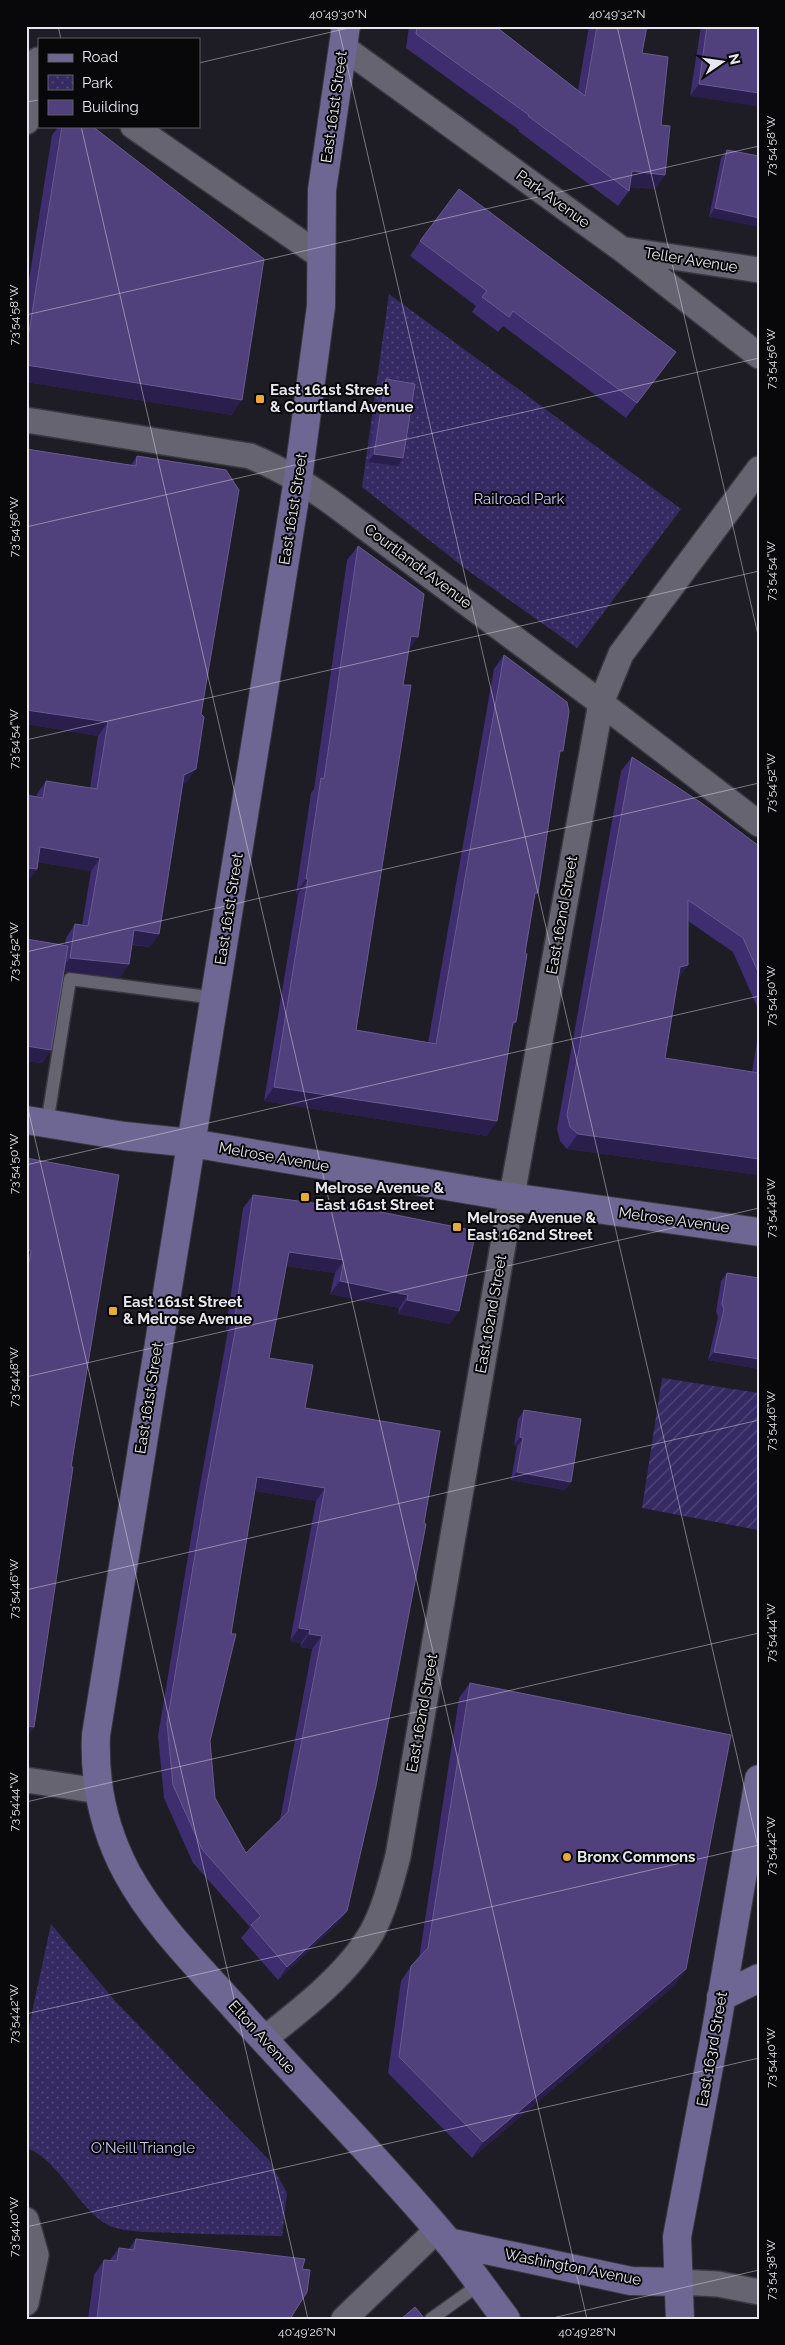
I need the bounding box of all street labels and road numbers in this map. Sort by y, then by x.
street label: East 161st Street [317,50,351,164]
street label: Park Avenue [513,166,593,232]
street label: Teller Avenue [643,244,739,276]
street label: East 161st Street [275,452,311,566]
street label: Courtlandt Avenue [361,520,475,612]
street label: East 161st Street [211,852,247,966]
street label: East 162nd Street [543,854,581,976]
street label: Melrose Avenue [217,1138,331,1176]
street label: Melrose Avenue [617,1203,731,1237]
street label: East 162nd Street [472,1253,510,1375]
street label: East 161st Street [131,1341,167,1455]
street label: East 162nd Street [403,1652,441,1774]
street label: East 163rd Street [693,1990,731,2108]
street label: Elton Avenue [225,1997,300,2077]
street label: Washington Avenue [503,2245,643,2289]

